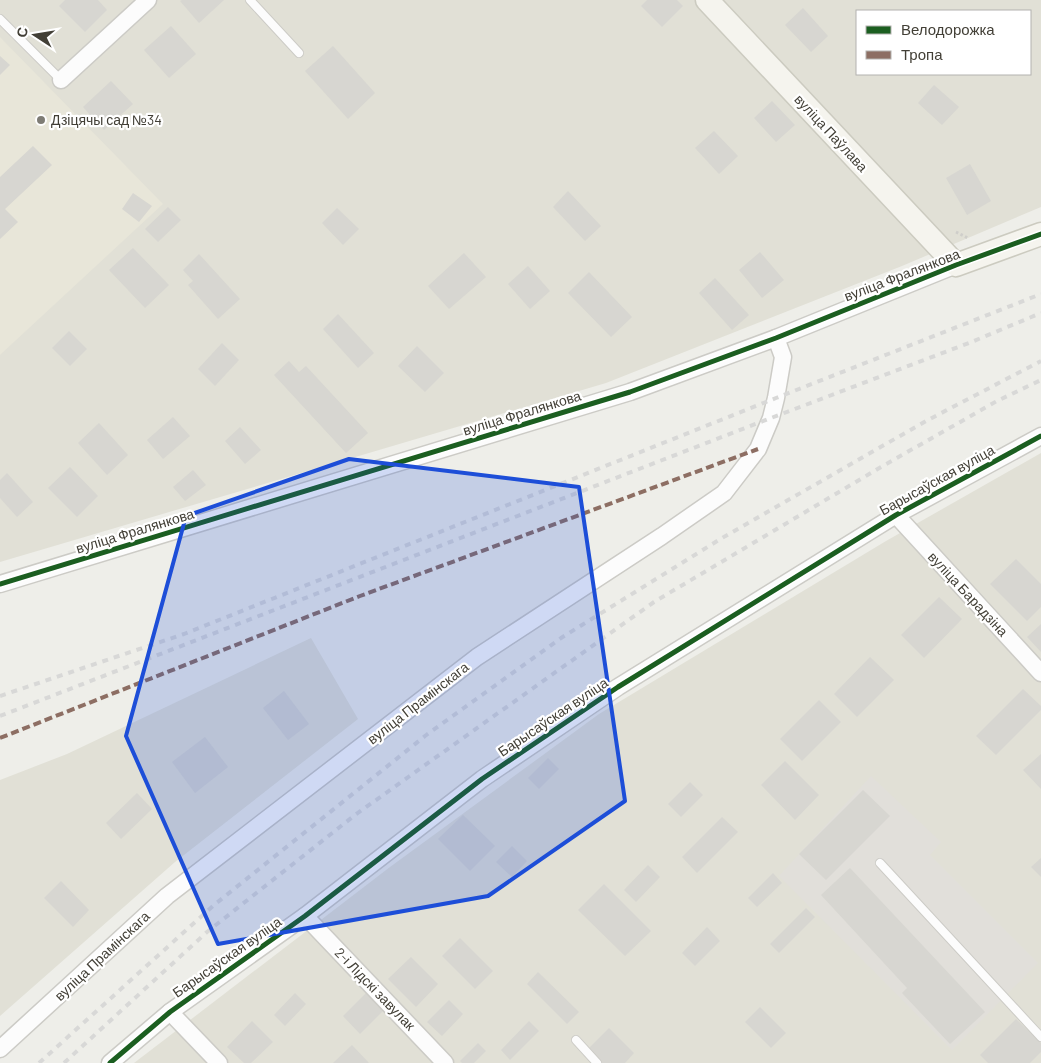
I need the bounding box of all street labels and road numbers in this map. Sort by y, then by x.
street label: вуліца Паўлава [791,90,872,175]
street label: вуліца Фралянкова [842,245,962,304]
street label: вуліца Фралянкова [461,386,583,439]
street label: Барысаўская вуліца [876,441,998,518]
street label: вуліца Фралянкова [74,504,196,557]
street label: вуліца Барадзіна [925,548,1012,640]
street label: вуліца Прамінскага [364,658,472,747]
street label: Барысаўская вуліца [494,673,611,760]
street label: вуліца Прамінскага [51,907,153,1004]
street label: Барысаўская вуліца [169,912,285,1001]
street label: 2-і Лідскі завулак [332,944,420,1034]

